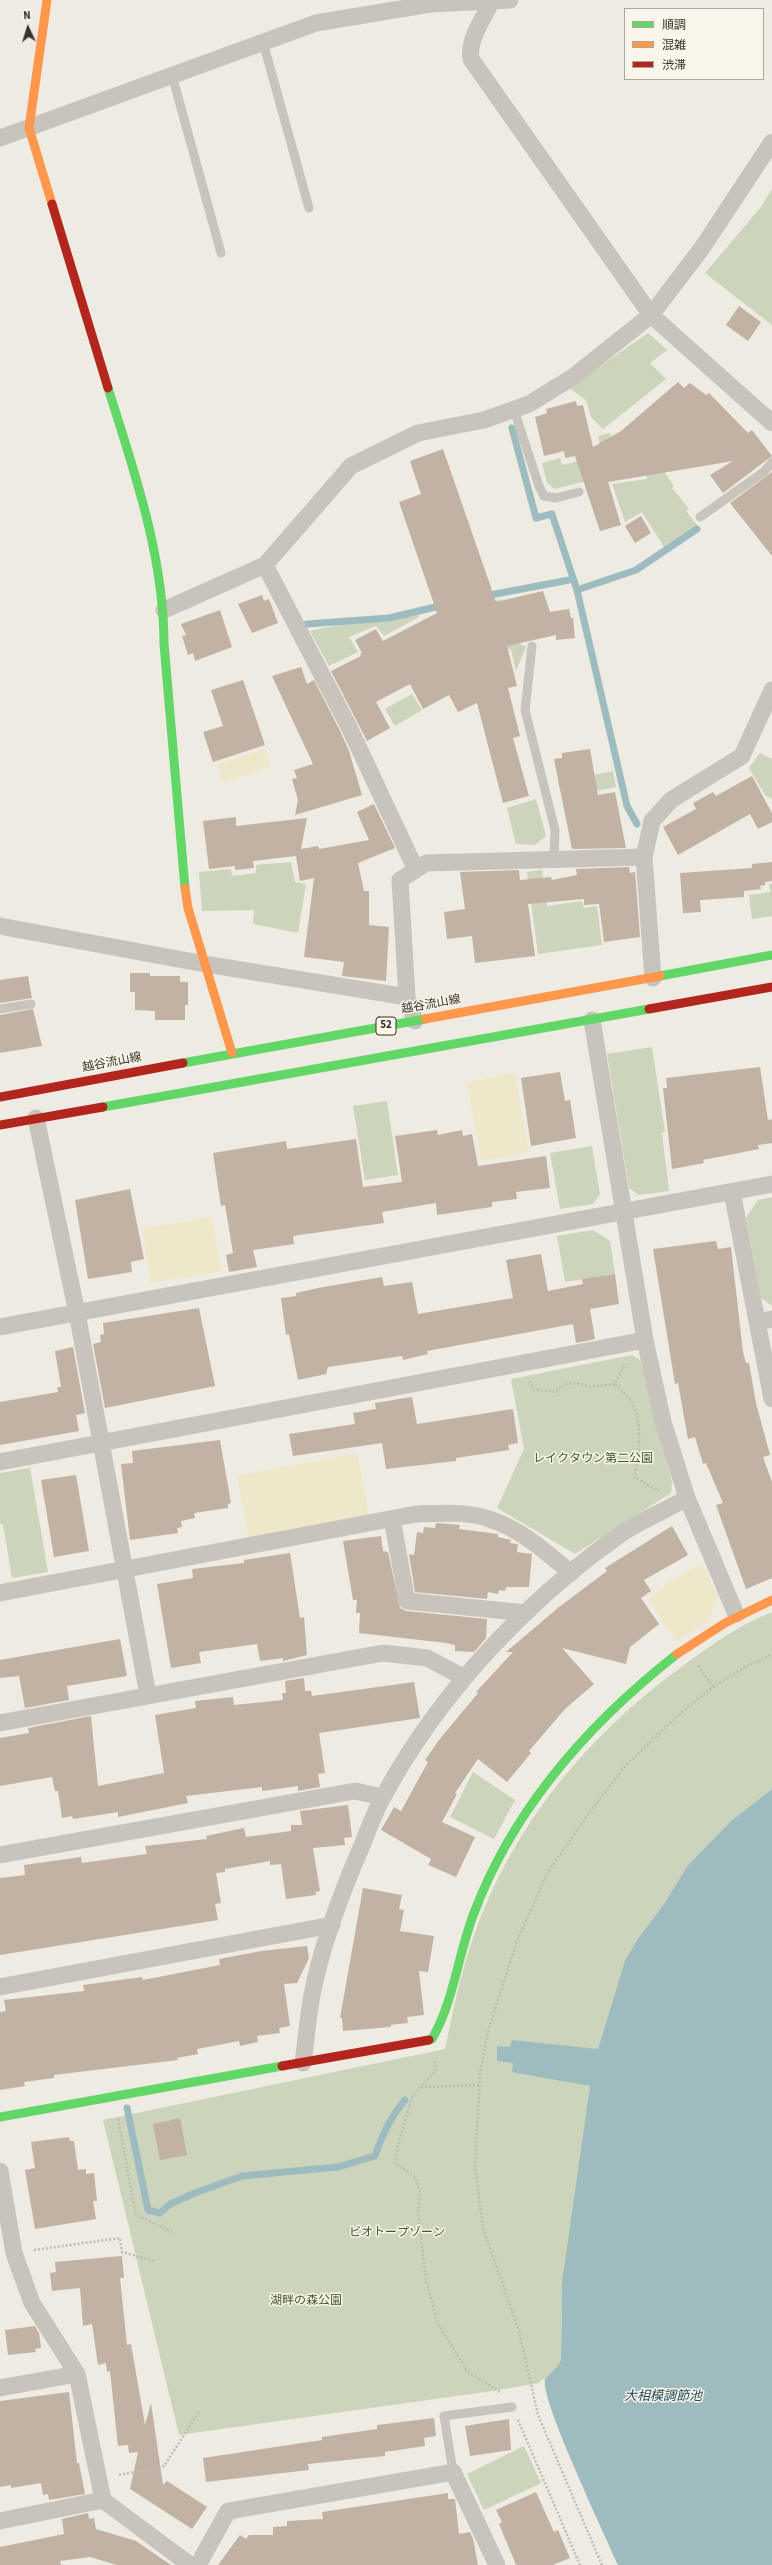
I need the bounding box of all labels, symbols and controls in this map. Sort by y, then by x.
north arrow [8,8,48,48]
text: N [23,8,31,23]
legend [624,8,764,80]
text: 順調 [662,17,686,34]
text: 混雑 [662,37,686,54]
text: 渋滞 [662,57,686,74]
street label: 越谷流山線 [400,993,462,1017]
road number: 52 [376,1017,396,1035]
street label: 越谷流山線 [81,1050,143,1076]
park label: レイクタウン第二公園 [533,1452,653,1466]
park label: ビオトープゾーン [349,2226,445,2240]
park label: 湖畔の森公園 [270,2294,342,2308]
water label: 大相模調節池 [624,2389,702,2405]

